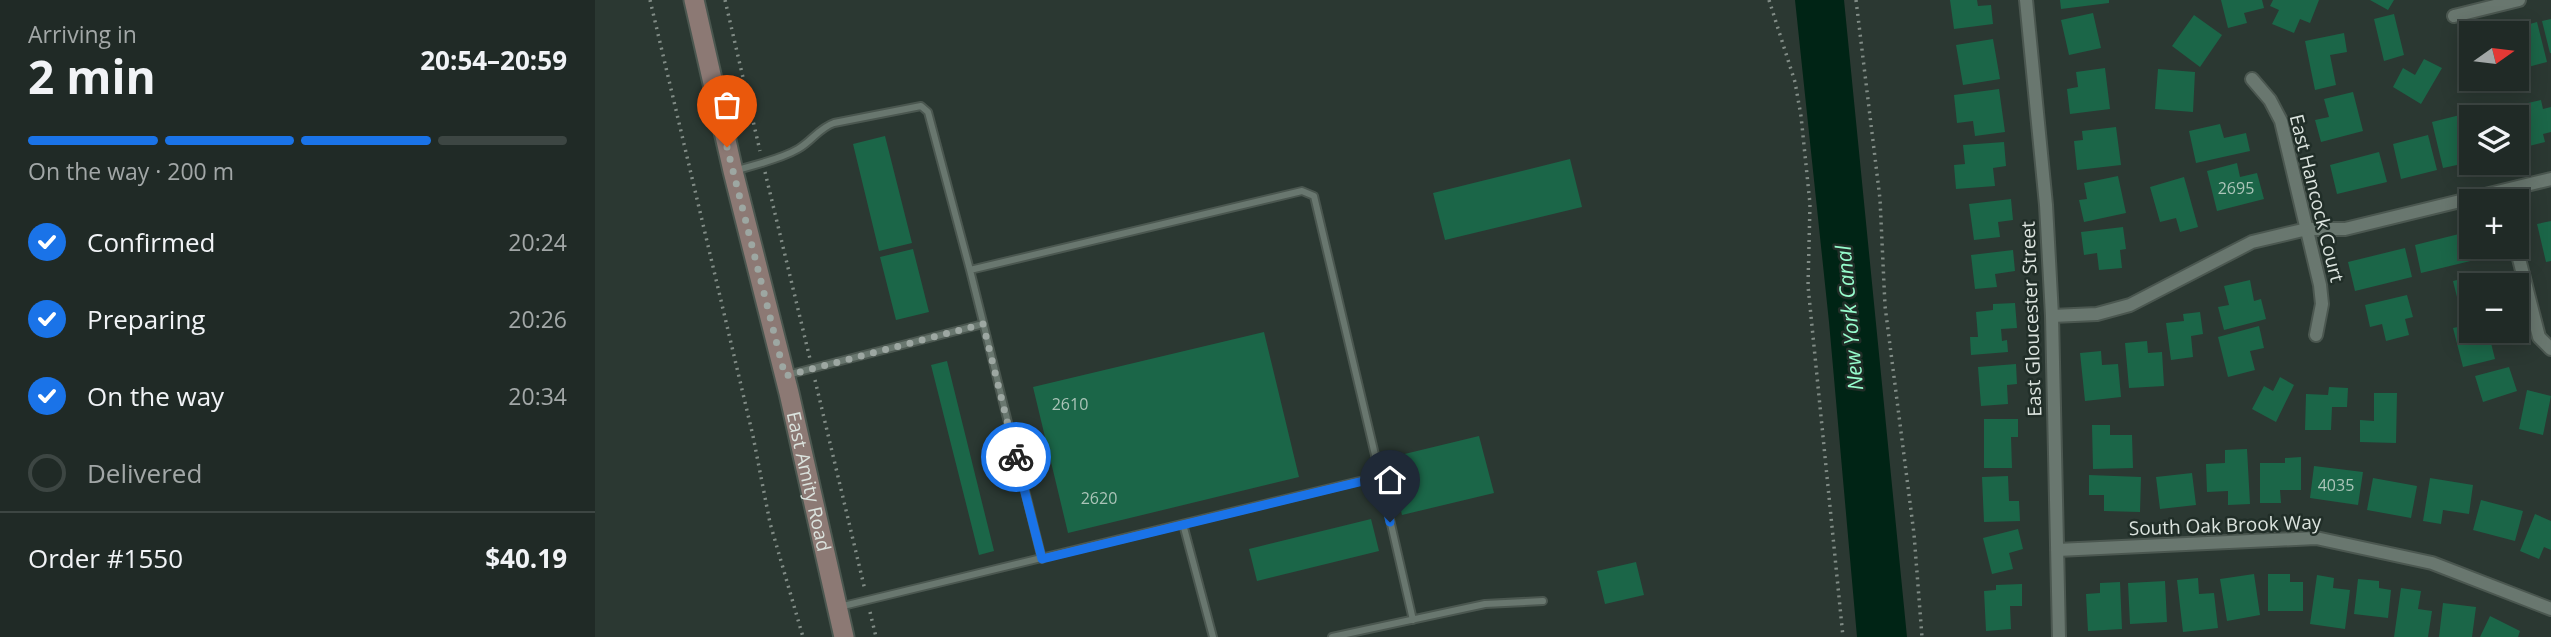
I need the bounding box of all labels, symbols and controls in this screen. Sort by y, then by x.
text: Arriving in [28,18,137,50]
north arrow [2459,21,2529,91]
map controls [2459,21,2529,343]
text: 20:54–20:59 [420,42,567,78]
text: 2 min [28,45,156,107]
pin [697,75,757,147]
icon: bag [708,86,746,124]
button: layers [2459,105,2529,175]
street label: East Hancock Court [2284,111,2351,285]
text: On the way · 200 m [28,155,234,187]
house number: 2695 [2218,177,2254,199]
button: + [2459,189,2529,259]
street label: East Gloucester Street [2015,221,2047,417]
icon: check [28,223,66,261]
text: Confirmed [87,224,215,260]
text: 20:24 [508,226,567,258]
water label: New York Canal [1829,244,1869,392]
button: − [2459,273,2529,343]
icon: check [28,300,66,338]
text: Preparing [87,301,205,337]
text: 20:26 [508,303,567,335]
icon: check [28,377,66,415]
text: On the way [87,378,224,414]
text: 20:34 [508,380,567,412]
house number: 2610 [1052,393,1088,415]
street label: East Amity Road [781,409,837,554]
courier [981,422,1051,492]
icon: bike [997,438,1035,476]
pin [1360,450,1420,522]
text: Delivered [87,455,202,491]
icon: home [1371,461,1409,499]
house number: 4035 [2318,474,2354,496]
house number: 2620 [1081,487,1117,509]
street label: South Oak Brook Way [2128,509,2322,541]
text: Order #1550 [28,540,183,576]
text: $40.19 [485,540,567,576]

